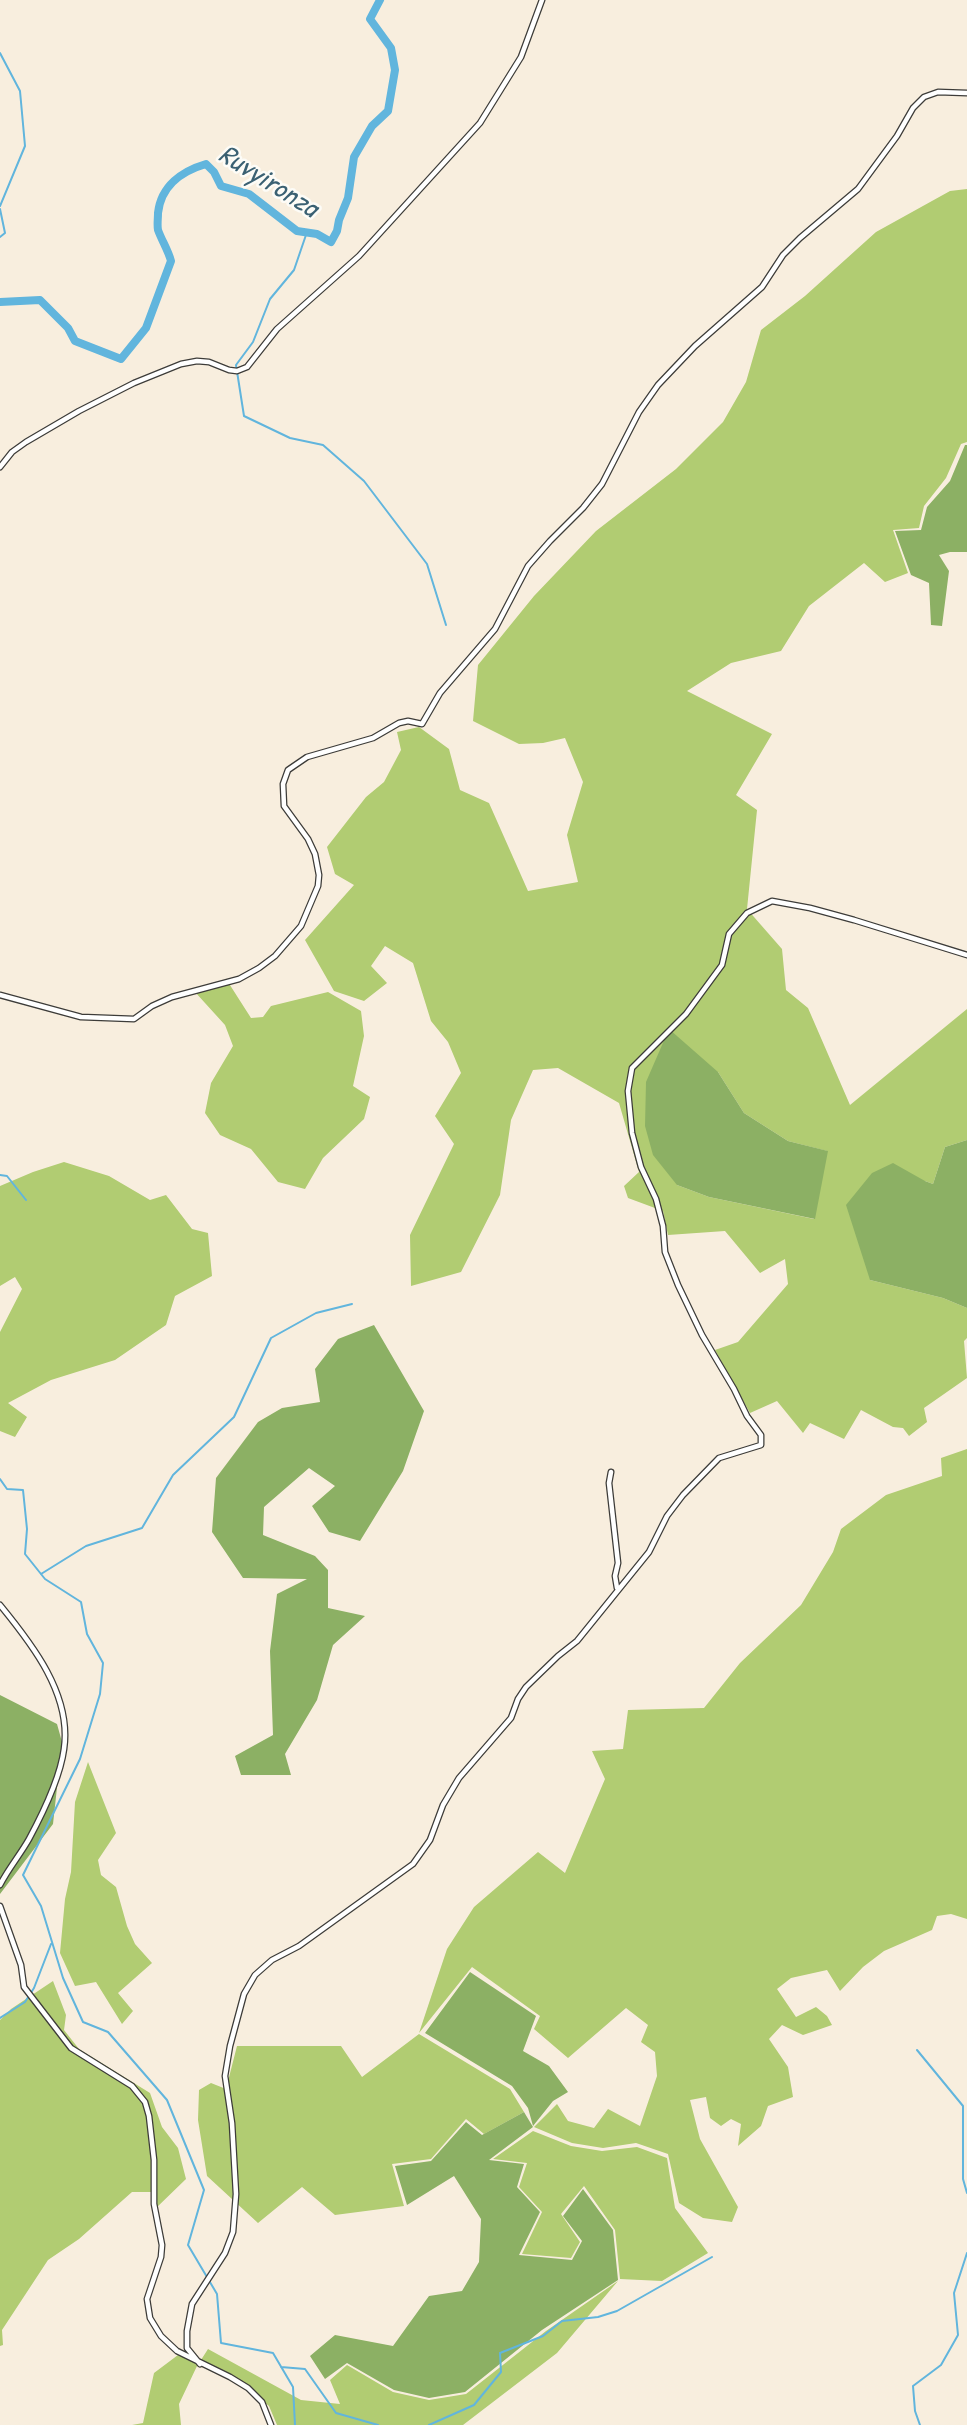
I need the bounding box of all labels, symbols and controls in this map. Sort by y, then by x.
water label: Ruvyironza [212,138,324,226]

